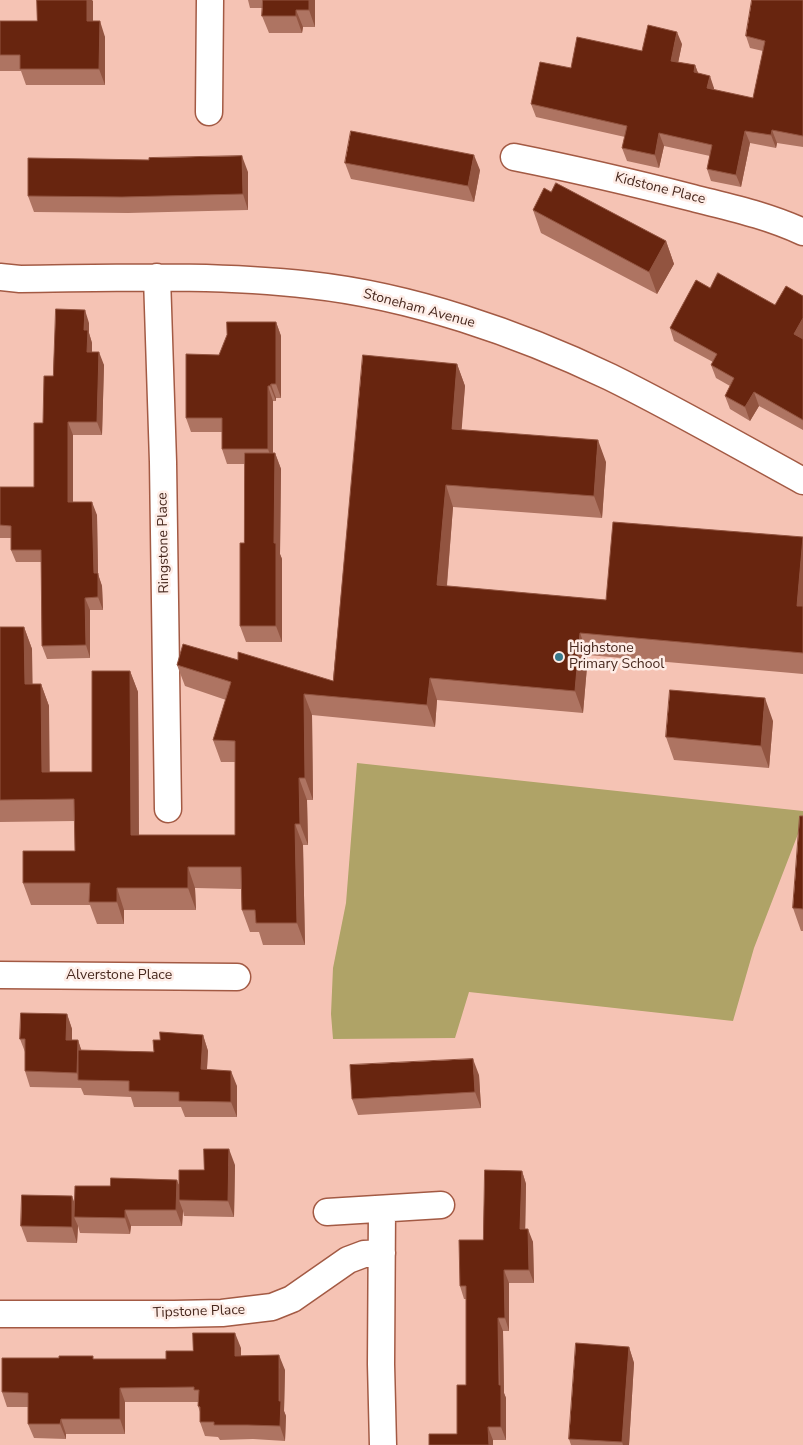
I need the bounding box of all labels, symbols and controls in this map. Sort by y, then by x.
street label: Kidstone Place [613,170,707,208]
street label: Stoneham Avenue [361,286,477,332]
street label: Ringstone Place [155,492,173,594]
place label: Highstone Primary School [569,641,664,674]
marker: Highstone Primary School [553,651,565,663]
street label: Alverstone Place [66,968,172,984]
street label: Tipstone Place [153,1302,245,1322]

